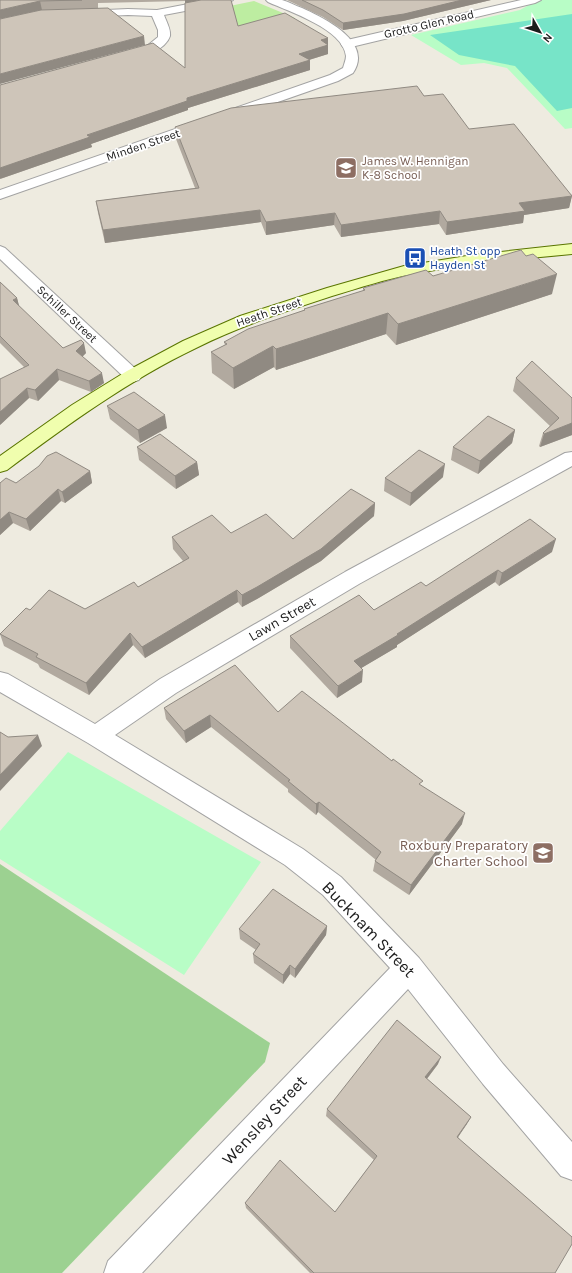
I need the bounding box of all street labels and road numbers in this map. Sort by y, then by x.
street label: Grotto Glen Road [383,7,475,41]
street label: Minden Street [104,126,182,164]
street label: Schiller Street [34,283,100,346]
street label: Heath Street [234,294,304,330]
street label: Lawn Street [245,593,319,645]
street label: Bucknam Street [318,877,420,981]
street label: Wensley Street [218,1071,310,1169]

